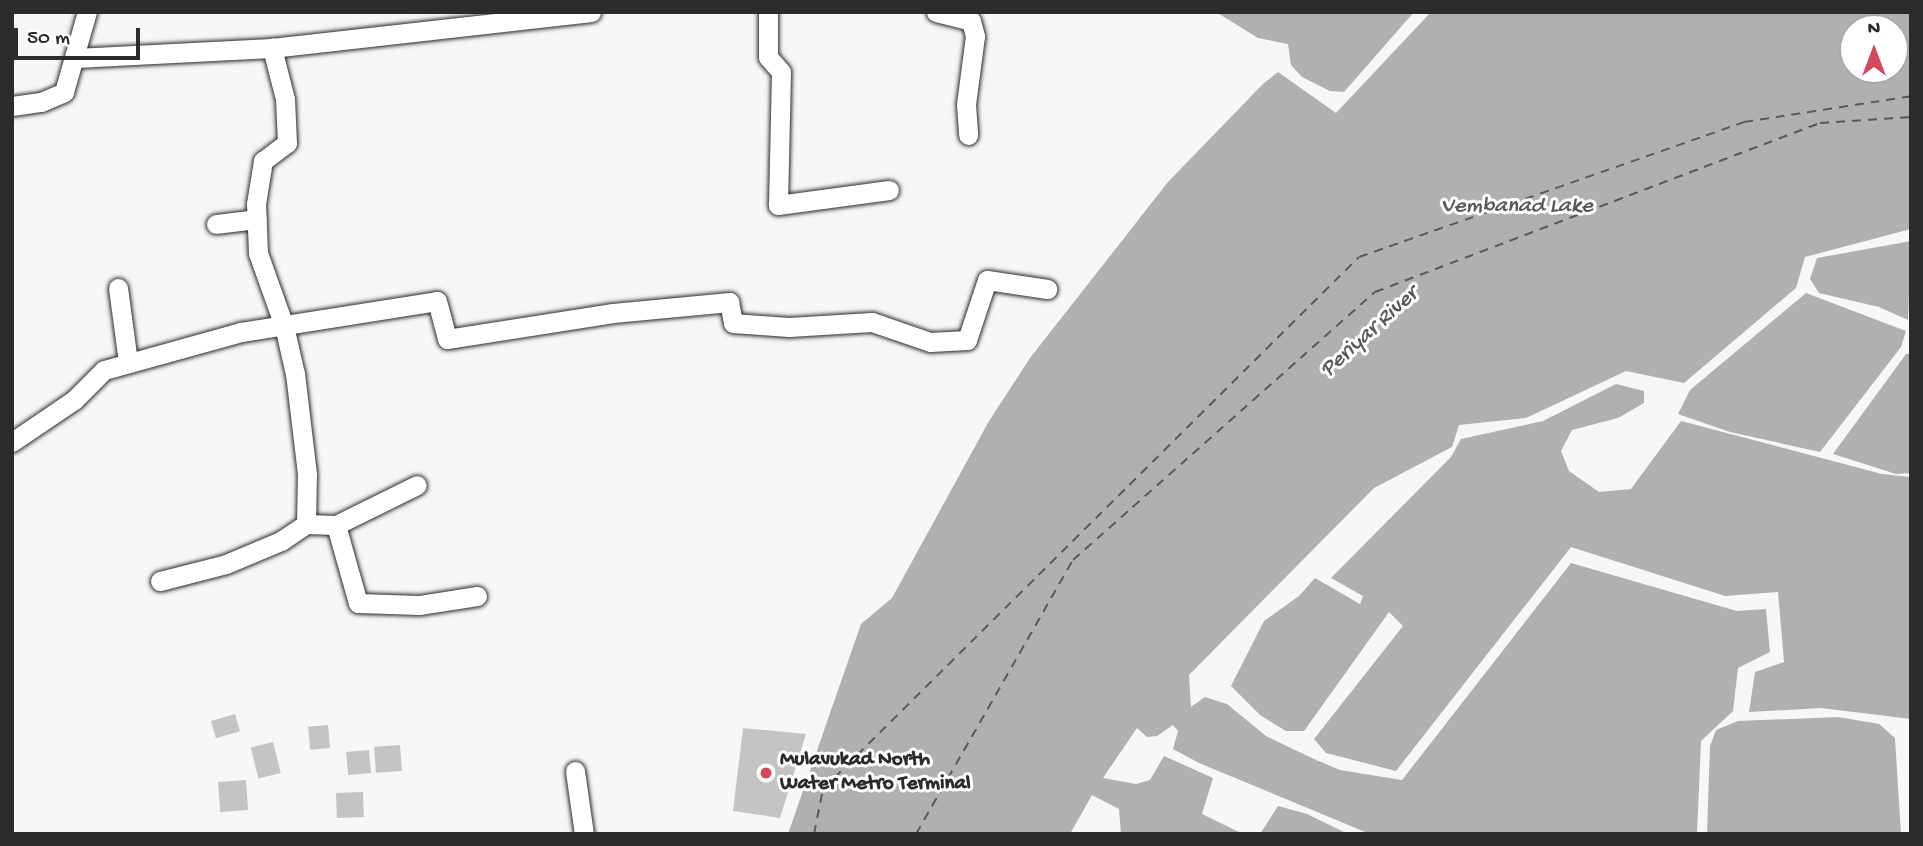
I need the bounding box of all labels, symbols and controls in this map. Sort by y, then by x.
scale bar [18,14,144,58]
north arrow [1839,14,1909,84]
text: N [1868,18,1880,41]
text: 50 m [27,27,70,52]
water label: Vembanad Lake [1441,193,1593,221]
water label: Periyar River [1315,282,1425,384]
place label: Mulavukad North Water Metro Terminal [780,748,971,798]
marker: Mulavukad North Water Metro Terminal [758,765,774,781]

